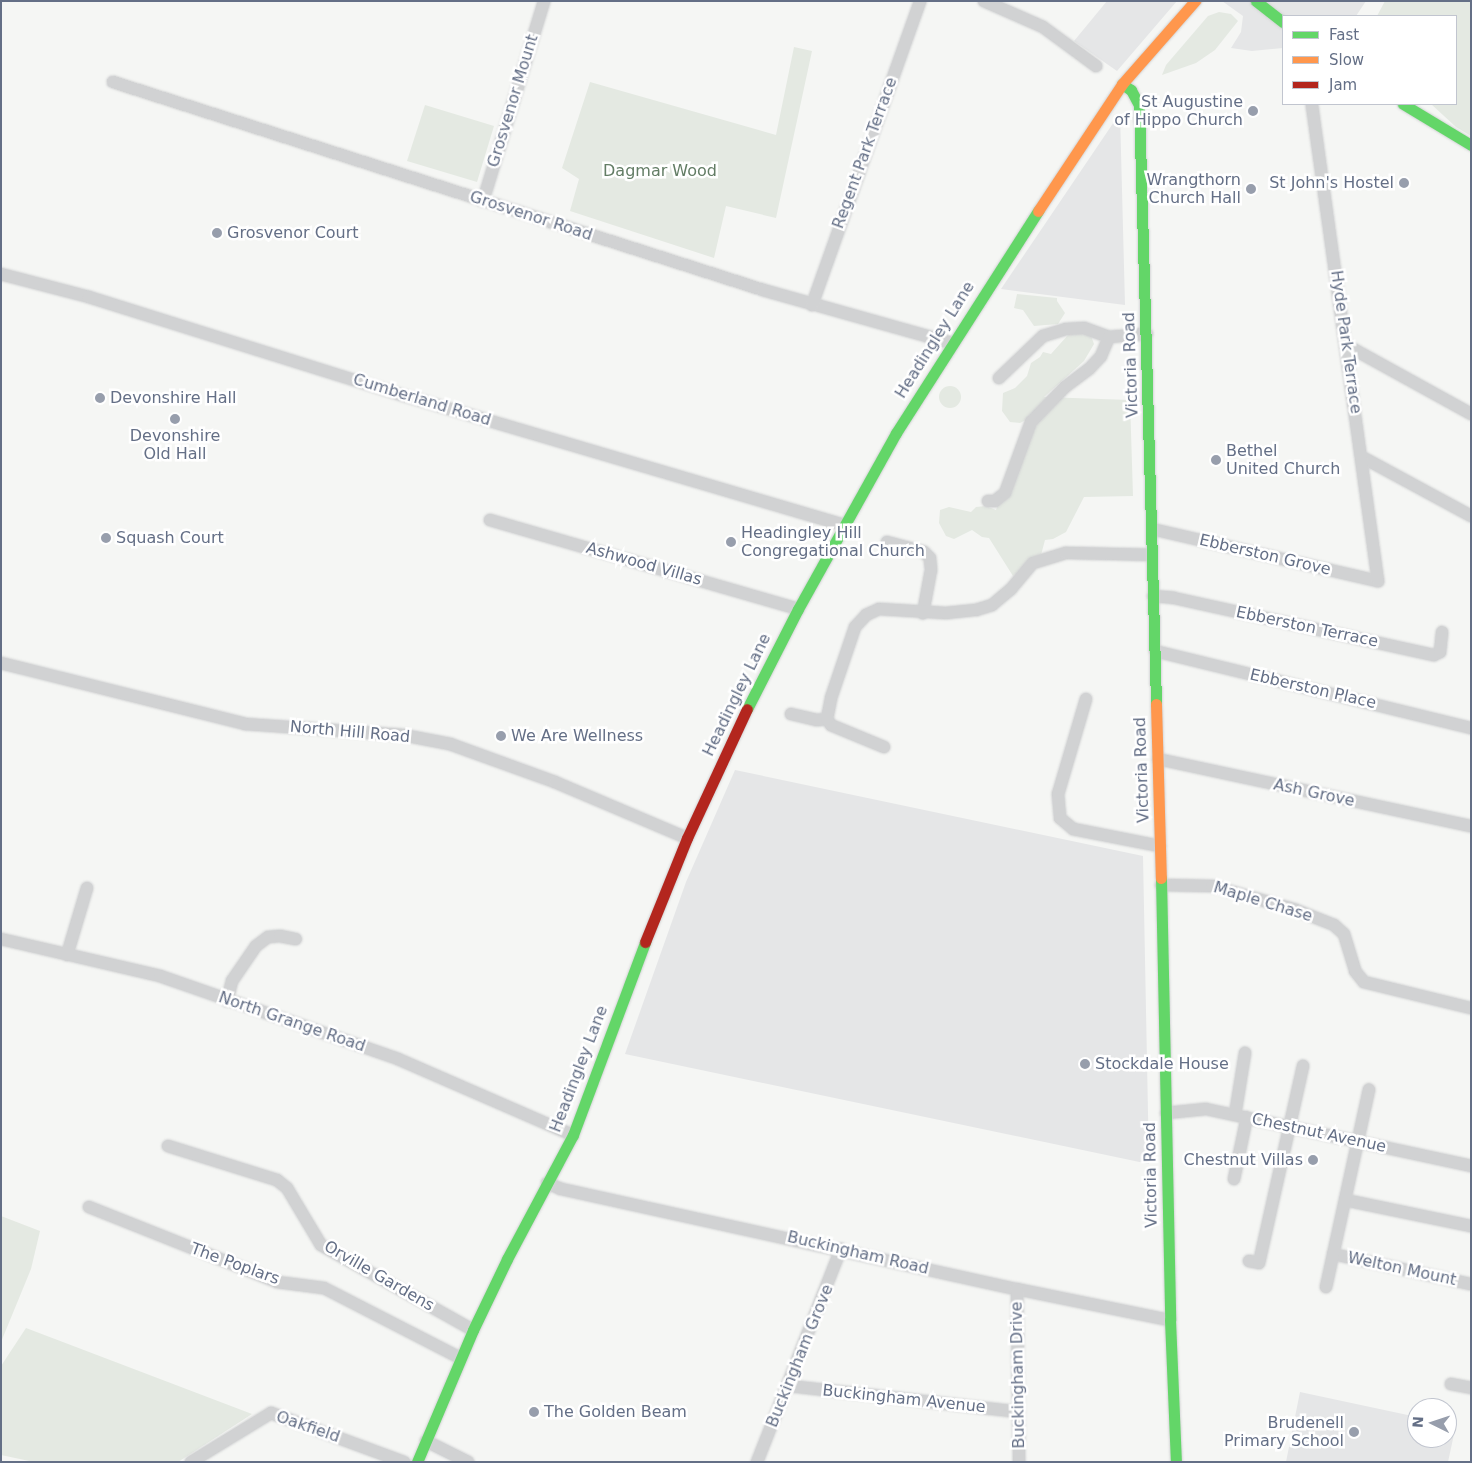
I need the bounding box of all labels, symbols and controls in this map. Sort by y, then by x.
legend [1282,15,1457,105]
text: Fast [1329,26,1359,44]
street label: Grosvenor Mount [484,32,542,170]
text: Slow [1329,51,1364,69]
street label: Regent Park Terrace [829,75,901,231]
text: Jam [1329,76,1357,94]
place label: St Augustine of Hippo Church [1114,92,1243,130]
marker: St Augustine of Hippo Church [1247,105,1259,117]
park label: Dagmar Wood [603,161,717,181]
place label: Wrangthorn Church Hall [1147,170,1241,208]
place label: St John's Hostel [1269,173,1394,193]
marker: St John's Hostel [1398,177,1410,189]
marker: Wrangthorn Church Hall [1245,183,1257,195]
street label: Grosvenor Road [467,187,595,245]
place label: Grosvenor Court [227,223,359,243]
marker: Grosvenor Court [211,227,223,239]
street label: Hyde Park Terrace [1326,269,1366,415]
street label: Headingley Lane [891,278,979,402]
street label: Victoria Road [1120,312,1142,418]
street label: Cumberland Road [351,370,493,430]
place label: Devonshire Hall [110,388,236,408]
marker: Devonshire Hall [94,392,106,404]
marker: Devonshire Old Hall [169,413,181,425]
place label: Devonshire Old Hall [130,426,220,464]
place label: Bethel United Church [1226,441,1340,479]
marker: Bethel United Church [1210,454,1222,466]
place label: Headingley Hill Congregational Church [741,523,925,561]
place label: Squash Court [116,528,224,548]
street label: Ebberston Grove [1197,531,1333,579]
marker: Squash Court [100,532,112,544]
marker: Headingley Hill Congregational Church [725,536,737,548]
street label: Ashwood Villas [584,538,704,590]
street label: Ebberston Terrace [1234,603,1380,651]
street label: Headingley Lane [699,631,775,759]
street label: Ebberston Place [1248,665,1378,713]
street label: North Hill Road [289,717,411,747]
street label: Victoria Road [1131,717,1153,823]
place label: We Are Wellness [511,726,643,746]
marker: We Are Wellness [495,730,507,742]
street label: Ash Grove [1272,775,1356,811]
street label: Maple Chase [1211,878,1315,926]
street label: North Grange Road [216,988,368,1056]
street label: Headingley Lane [546,1003,612,1135]
place label: Stockdale House [1095,1054,1229,1074]
marker: Stockdale House [1079,1058,1091,1070]
street label: Chestnut Avenue [1250,1109,1388,1157]
street label: Victoria Road [1140,1122,1162,1228]
place label: Chestnut Villas [1184,1150,1303,1170]
marker: Chestnut Villas [1307,1154,1319,1166]
street label: Buckingham Road [785,1227,931,1279]
street label: Orville Gardens [321,1237,437,1315]
street label: The Poplars [188,1239,282,1289]
street label: Welton Mount [1346,1248,1458,1290]
street label: Buckingham Grove [763,1282,837,1430]
street label: Buckingham Drive [1007,1301,1029,1449]
street label: Buckingham Avenue [821,1381,987,1417]
north arrow [1407,1398,1457,1448]
place label: The Golden Beam [544,1402,687,1422]
marker: The Golden Beam [528,1406,540,1418]
street label: Oakfield [274,1407,342,1447]
place label: Brudenell Primary School [1224,1413,1344,1451]
text: N [1410,1416,1426,1428]
marker: Brudenell Primary School [1348,1426,1360,1438]

